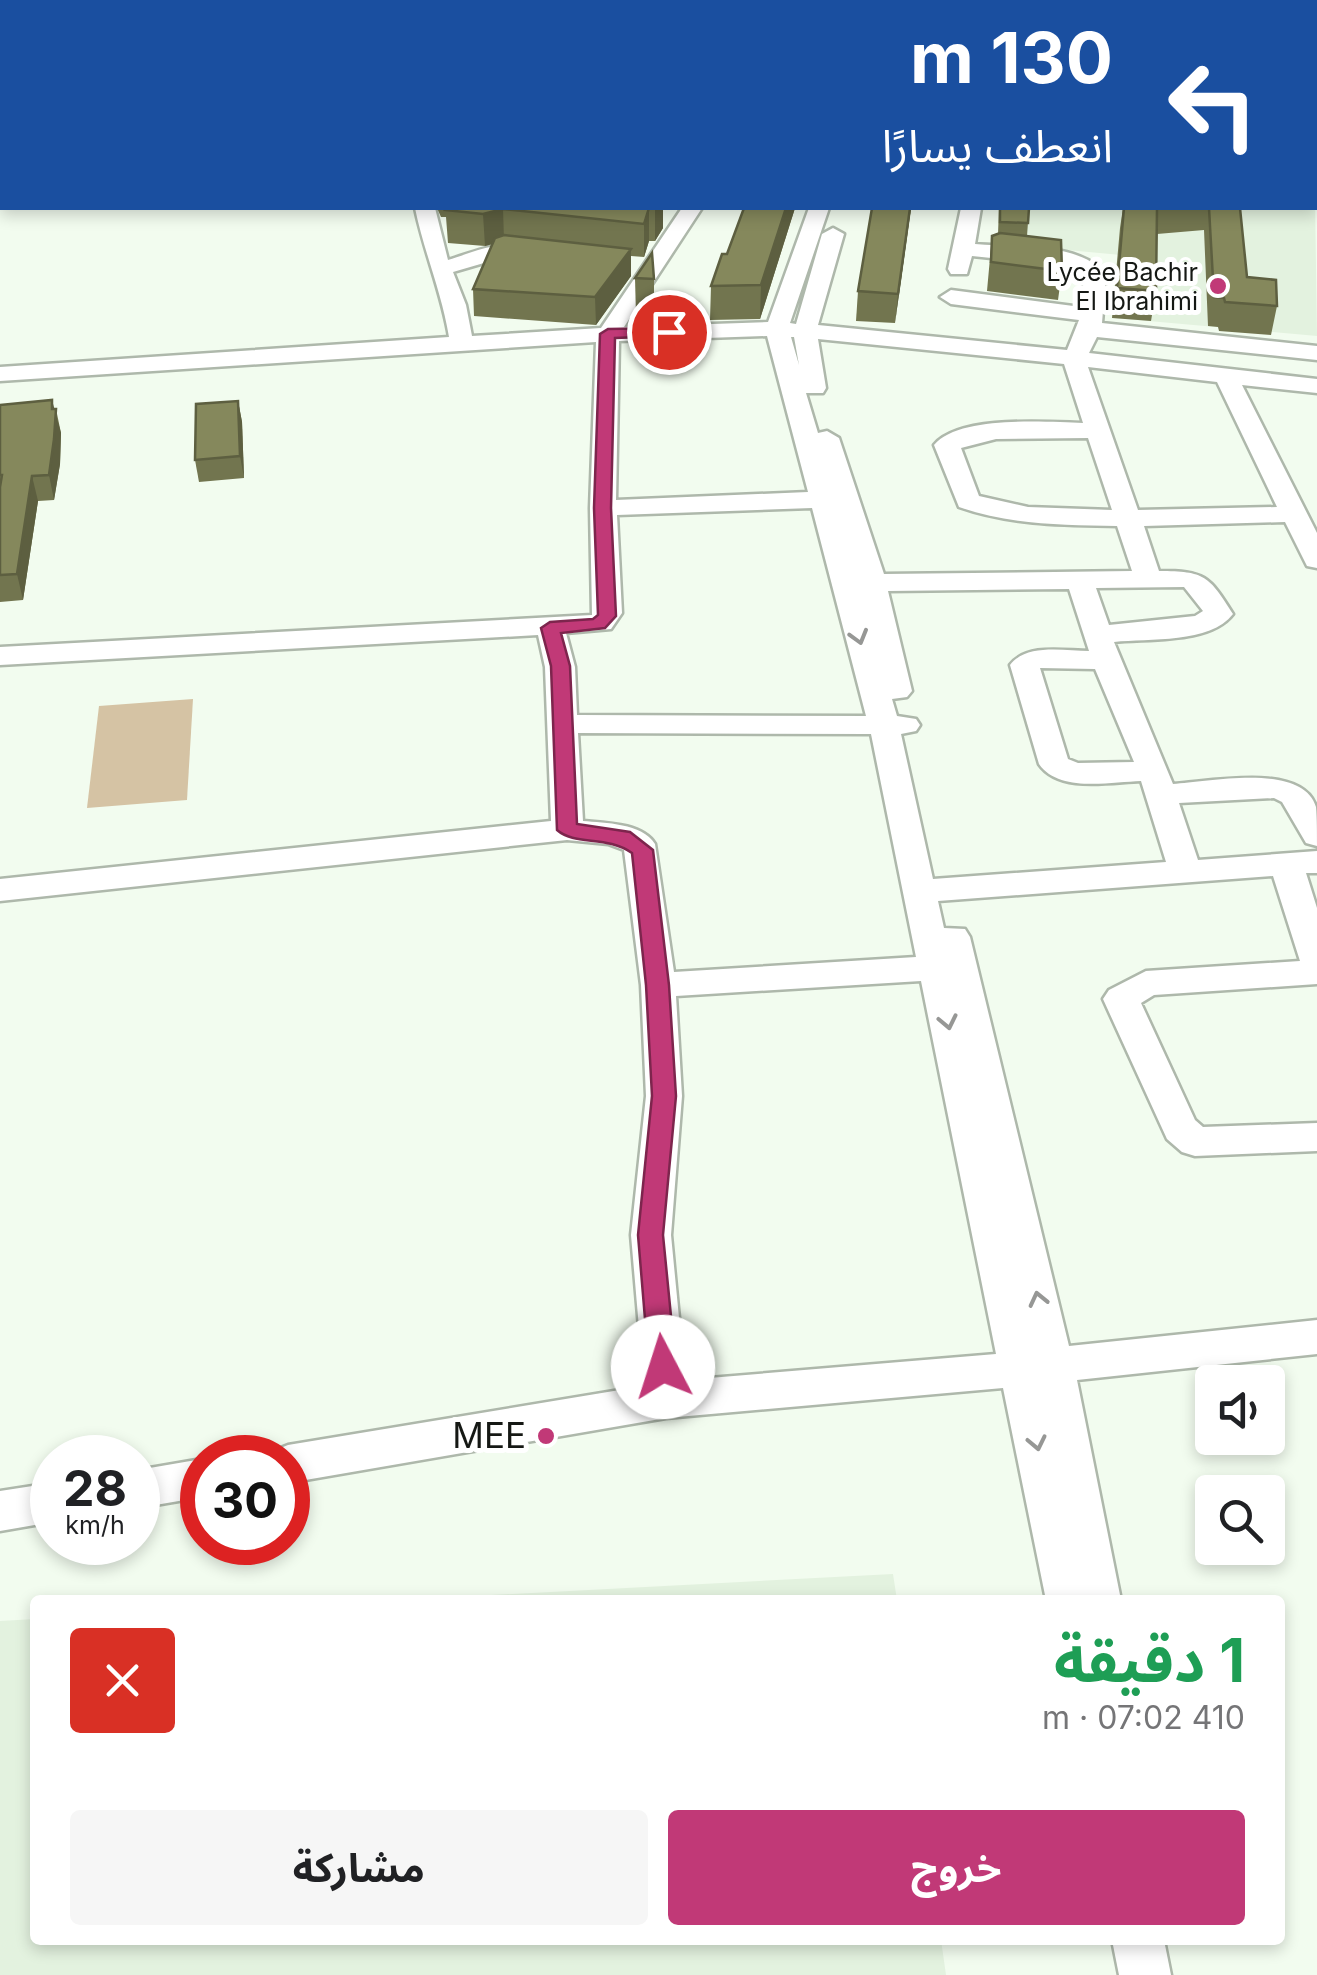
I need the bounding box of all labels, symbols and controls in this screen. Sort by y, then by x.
text: 130 m [910,15,1113,100]
icon: left [1148,40,1278,170]
text: انعطف يسارًا [882,118,1113,173]
place label: Lycée Bachir El Ibrahimi [1047,257,1198,316]
marker: Lycée Bachir El Ibrahimi [1207,275,1229,297]
pin [627,290,712,375]
icon: arrive [642,305,697,360]
one-way arrow [847,628,868,645]
one-way arrow [936,1013,957,1030]
one-way arrow [1029,1290,1050,1307]
position arrow [611,1315,715,1419]
map controls [1195,1365,1285,1565]
button: sound [1195,1365,1285,1455]
place label: MEE [452,1414,526,1456]
marker: MEE [535,1425,557,1447]
one-way arrow [1025,1434,1046,1451]
speed limit sign: 30 [180,1435,310,1565]
text: 28 [63,1458,127,1518]
button: search [1195,1475,1285,1565]
text: km/h [65,1510,125,1540]
text: 1 دقيقة [1054,1624,1245,1696]
button: close [70,1628,175,1733]
text: 410 m · 07:02 [1042,1698,1245,1737]
button: مشاركة [70,1810,648,1925]
button: خروج [668,1810,1245,1925]

